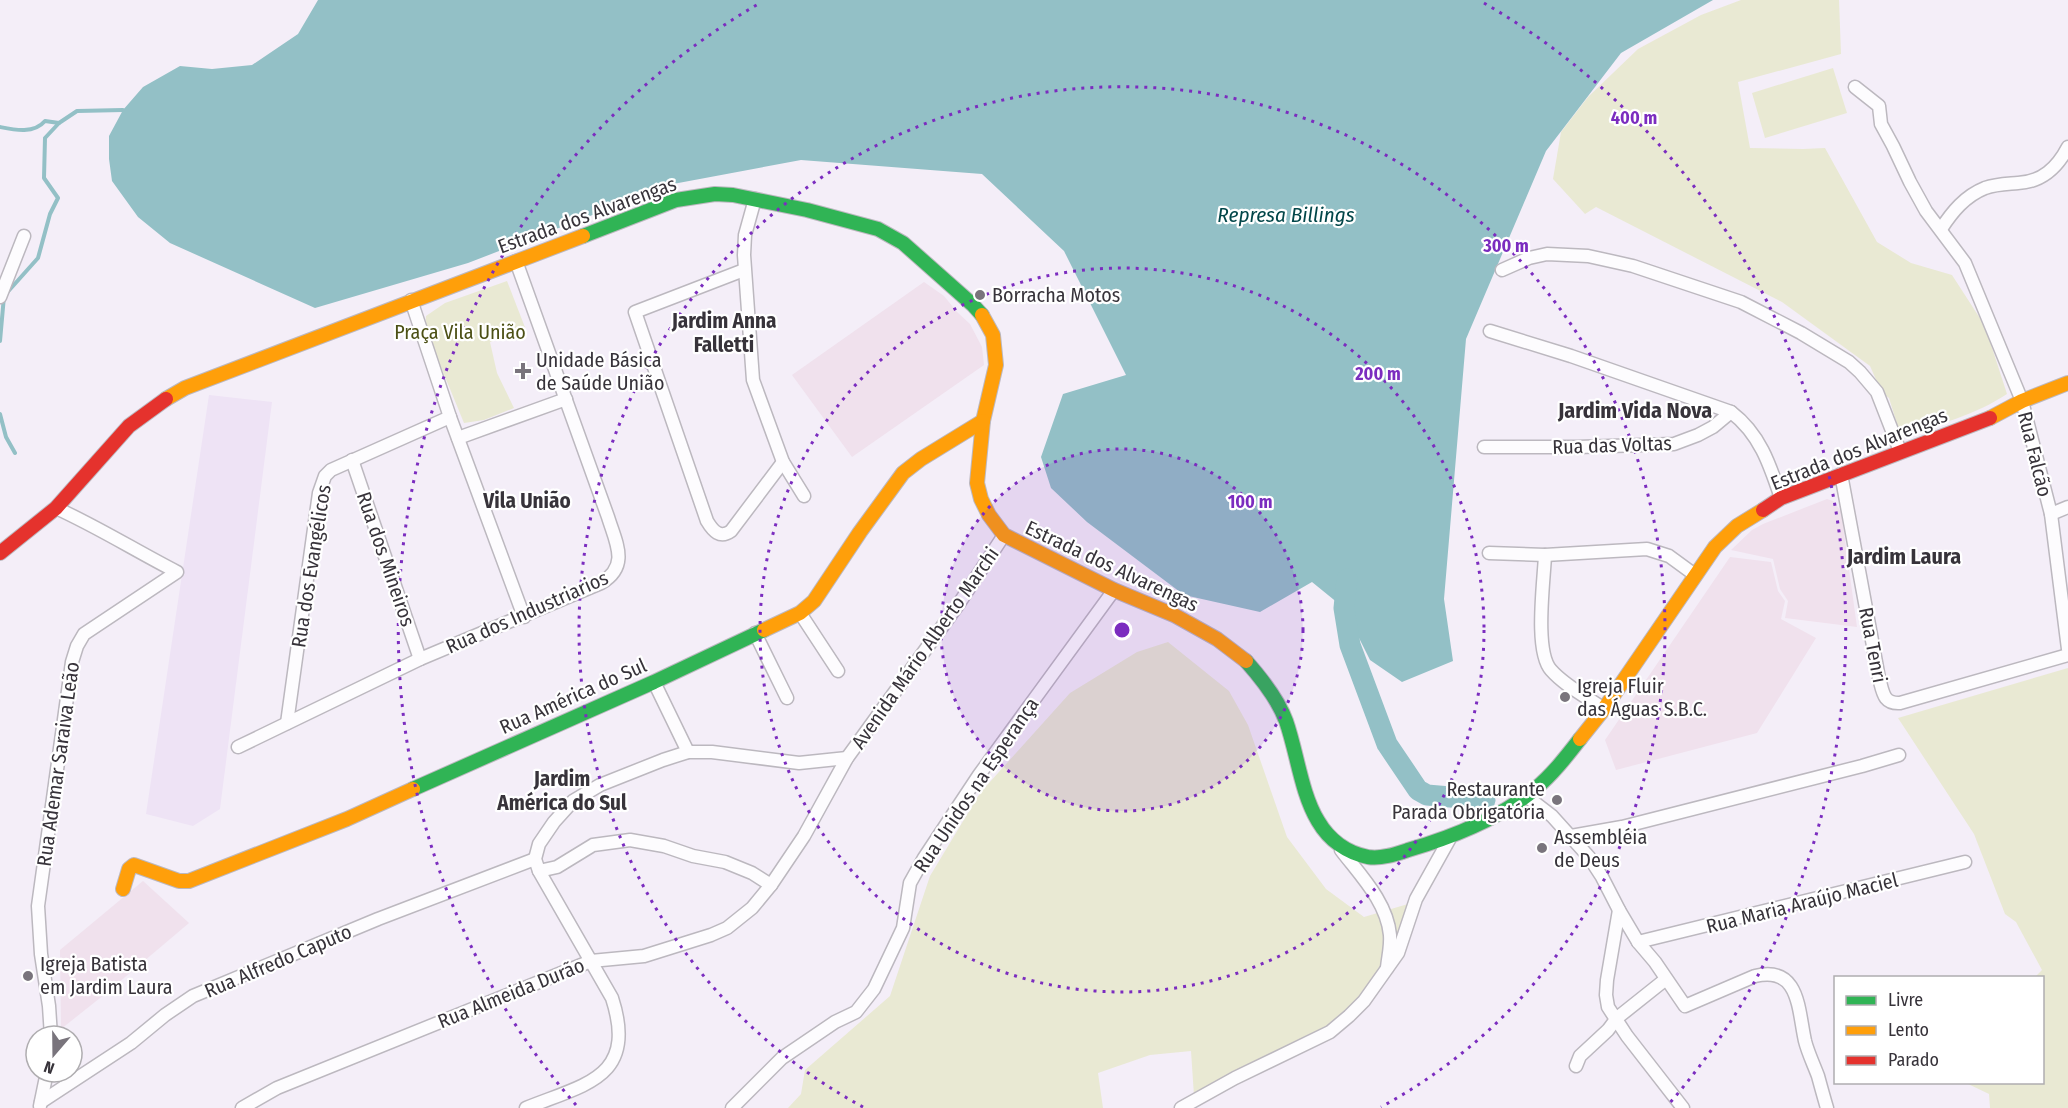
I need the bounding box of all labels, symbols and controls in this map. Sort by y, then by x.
text: 400 m [1611,107,1657,129]
street label: Estrada dos Alvarengas [494,172,680,258]
water label: Represa Billings [1217,202,1355,228]
text: 300 m [1482,235,1529,257]
place label: Borracha Motos [992,283,1120,307]
marker: Borracha Motos [973,288,987,302]
district label: Jardim Anna Falletti [671,308,776,358]
park label: Praça Vila União [394,320,526,344]
place label: Unidade Básica de Saúde União [536,348,664,395]
marker: Unidade Básica de Saúde União [514,362,532,380]
text: 200 m [1354,363,1401,385]
district label: Jardim Vida Nova [1557,397,1712,424]
street label: Estrada dos Alvarengas [1767,403,1951,495]
street label: Rua Falcão [2013,409,2057,499]
street label: Rua das Voltas [1552,431,1672,459]
street label: Rua dos Evangélicos [286,483,336,649]
district label: Vila União [482,488,571,514]
street label: Rua dos Mineiros [352,489,420,629]
text: 100 m [1228,491,1272,513]
street label: Estrada dos Alvarengas [1022,515,1202,617]
street label: Avenida Mário Alberto Marchi [846,543,1004,753]
district label: Jardim Laura [1846,543,1961,570]
street label: Rua dos Industriarios [442,565,612,659]
street label: Rua Tenri [1854,605,1892,685]
centre of rings [1112,620,1132,640]
street label: Rua América do Sul [496,653,650,739]
street label: Rua Ademar Saraiva Leão [32,660,84,868]
place label: Igreja Fluir das Águas S.B.C. [1577,674,1707,721]
marker: Igreja Fluir das Águas S.B.C. [1558,690,1572,704]
street label: Rua Unidos na Esperança [908,693,1044,877]
district label: Jardim América do Sul [496,766,627,816]
place label: Restaurante Parada Obrigatória [1392,777,1545,824]
marker: Restaurante Parada Obrigatória [1550,793,1564,807]
place label: Assembléia de Deus [1554,825,1647,872]
marker: Assembléia de Deus [1535,841,1549,855]
street label: Rua Maria Araújo Maciel [1704,868,1900,938]
street label: Rua Alfredo Caputo [201,919,355,1003]
place label: Igreja Batista em Jardim Laura [40,952,173,999]
street label: Rua Almeida Durão [434,953,588,1033]
marker: Igreja Batista em Jardim Laura [21,969,35,983]
legend [1834,976,2044,1084]
text: Livre [1888,989,1923,1011]
text: Lento [1888,1019,1929,1041]
north arrow [24,1024,84,1084]
text: Parado [1888,1049,1939,1071]
text: N [41,1057,57,1078]

